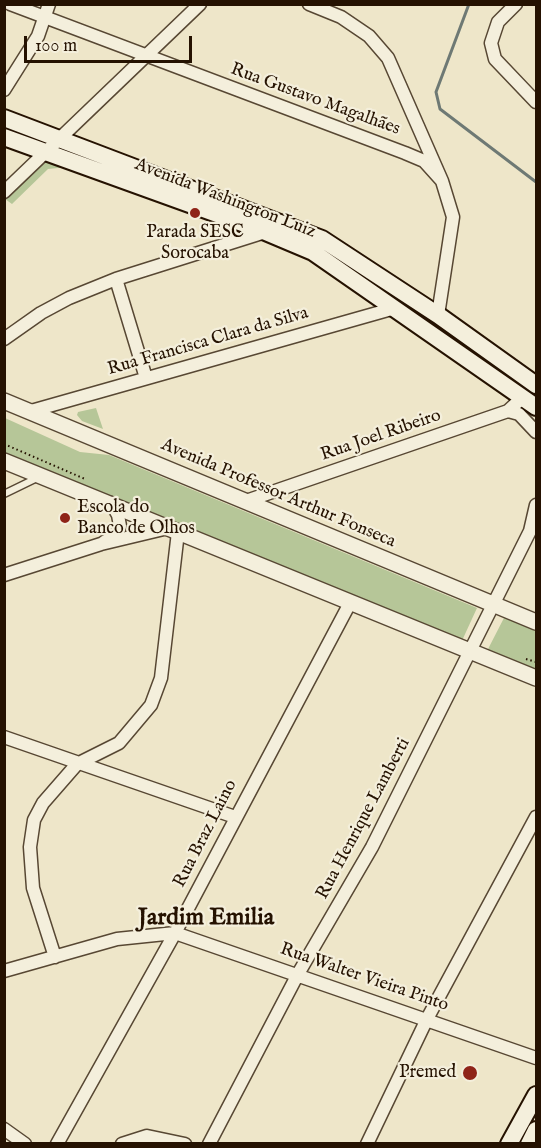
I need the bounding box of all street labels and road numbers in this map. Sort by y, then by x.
street label: Rua Gustavo Magalhães [227,59,403,141]
street label: Avenida Washington Luiz [131,154,319,244]
street label: Rua Francisca Clara da Silva [105,303,311,381]
street label: Rua Joel Ribeiro [318,405,444,467]
street label: Avenida Professor Arthur Fonseca [157,435,399,553]
street label: Rua Henrique Lamberti [312,735,416,903]
street label: Rua Braz Laino [170,777,242,891]
street label: Rua Walter Vieira Pinto [277,939,451,1017]

